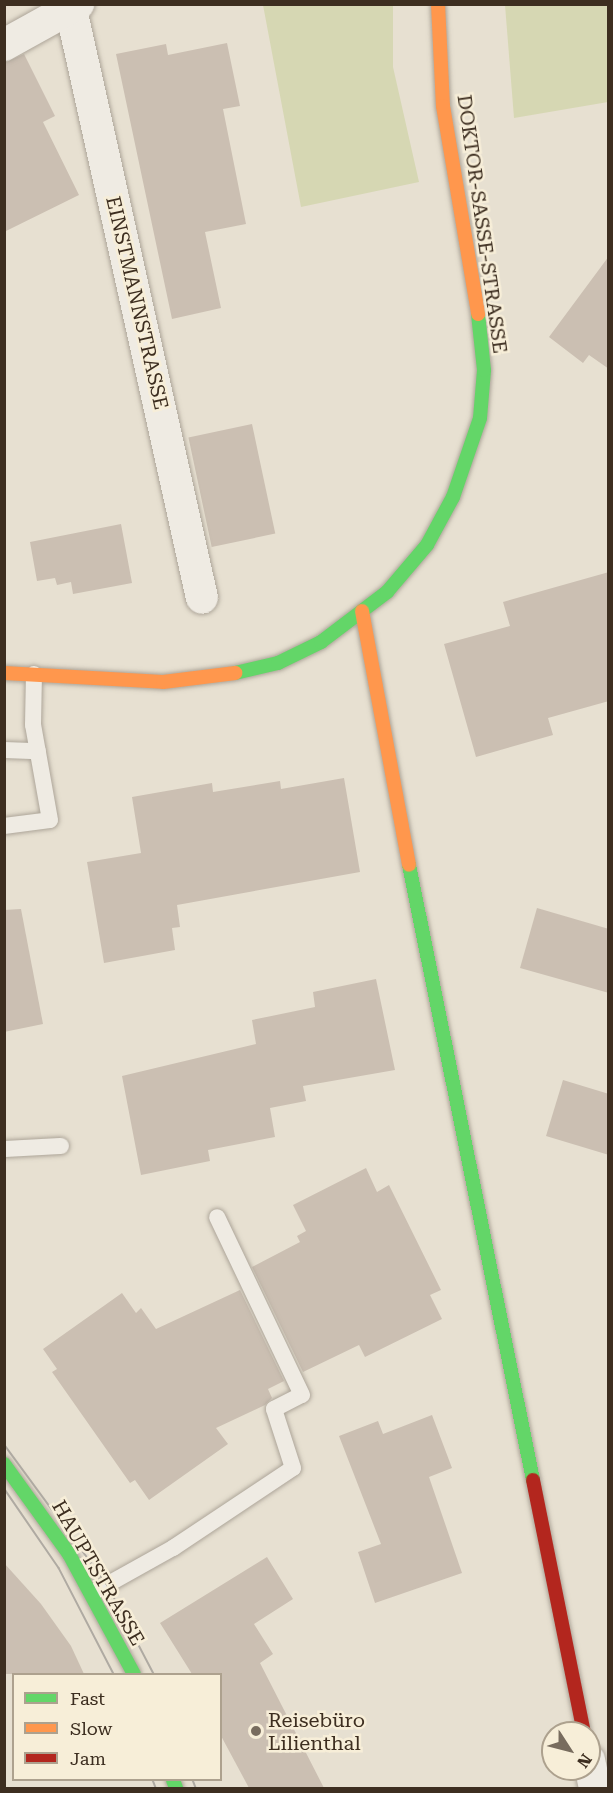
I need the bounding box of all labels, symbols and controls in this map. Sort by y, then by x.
street label: DOKTOR-SASSE-STRASSE [452,93,512,355]
street label: EINSTMANNSTRASSE [101,194,173,412]
street label: HAUPTSTRASSE [47,1496,149,1650]
legend [12,1673,222,1781]
text: Fast [70,1688,105,1709]
place label: Reisebüro Lilienthal [268,1708,365,1755]
text: Slow [70,1718,112,1739]
north arrow [541,1721,601,1781]
marker: Reisebüro Lilienthal [249,1724,263,1738]
text: Jam [70,1748,106,1769]
text: N [573,1750,596,1771]

